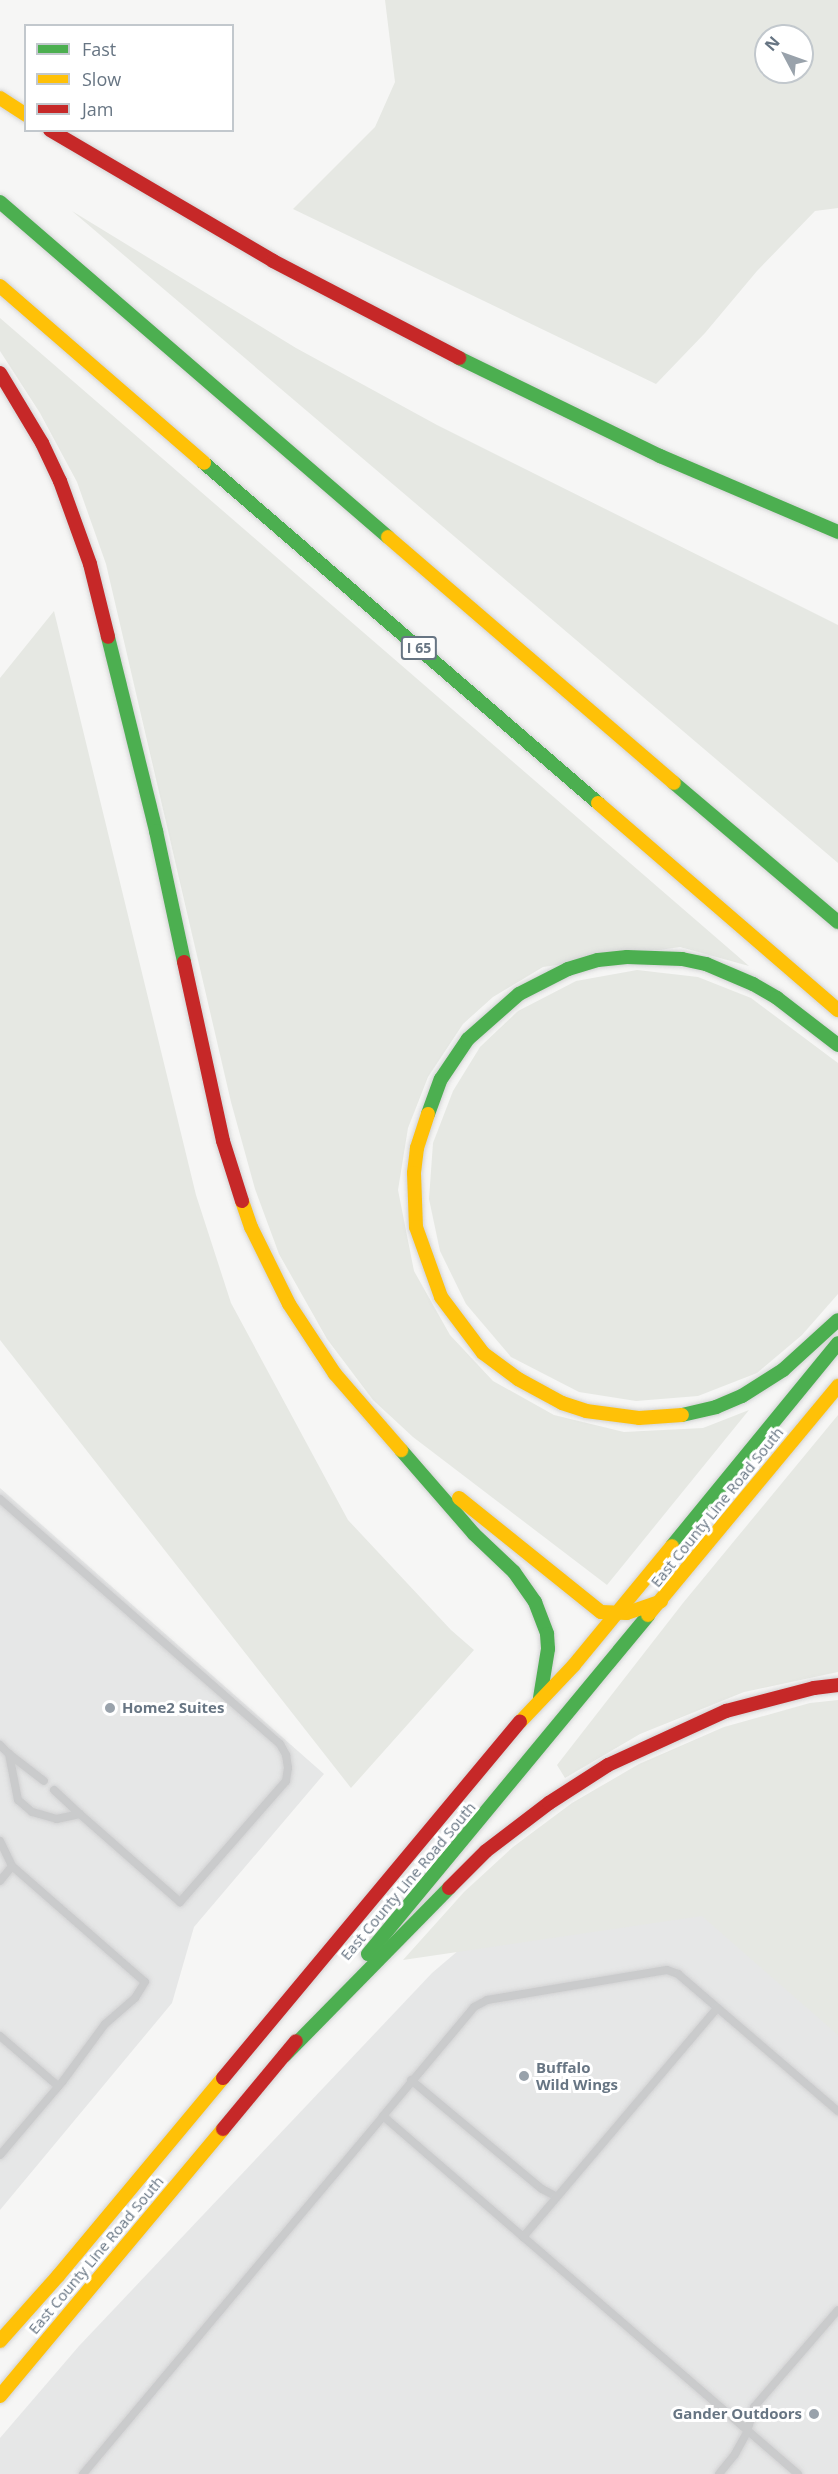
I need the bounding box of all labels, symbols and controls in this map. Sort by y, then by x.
legend [24,24,234,132]
north arrow [754,24,814,84]
text: N [759,31,784,56]
text: Fast [82,37,116,61]
text: Slow [82,67,121,91]
text: Jam [82,97,114,121]
road number: I 65 [400,637,438,659]
street label: East County Line Road South [647,1423,787,1591]
place label: Home2 Suites [122,1699,224,1717]
marker: Home2 Suites [103,1701,117,1715]
street label: East County Line Road South [337,1798,479,1964]
place label: Buffalo Wild Wings [536,2058,618,2093]
marker: Buffalo Wild Wings [517,2069,531,2083]
street label: East County Line Road South [25,2172,167,2338]
place label: Gander Outdoors [673,2405,802,2423]
marker: Gander Outdoors [807,2407,821,2421]

